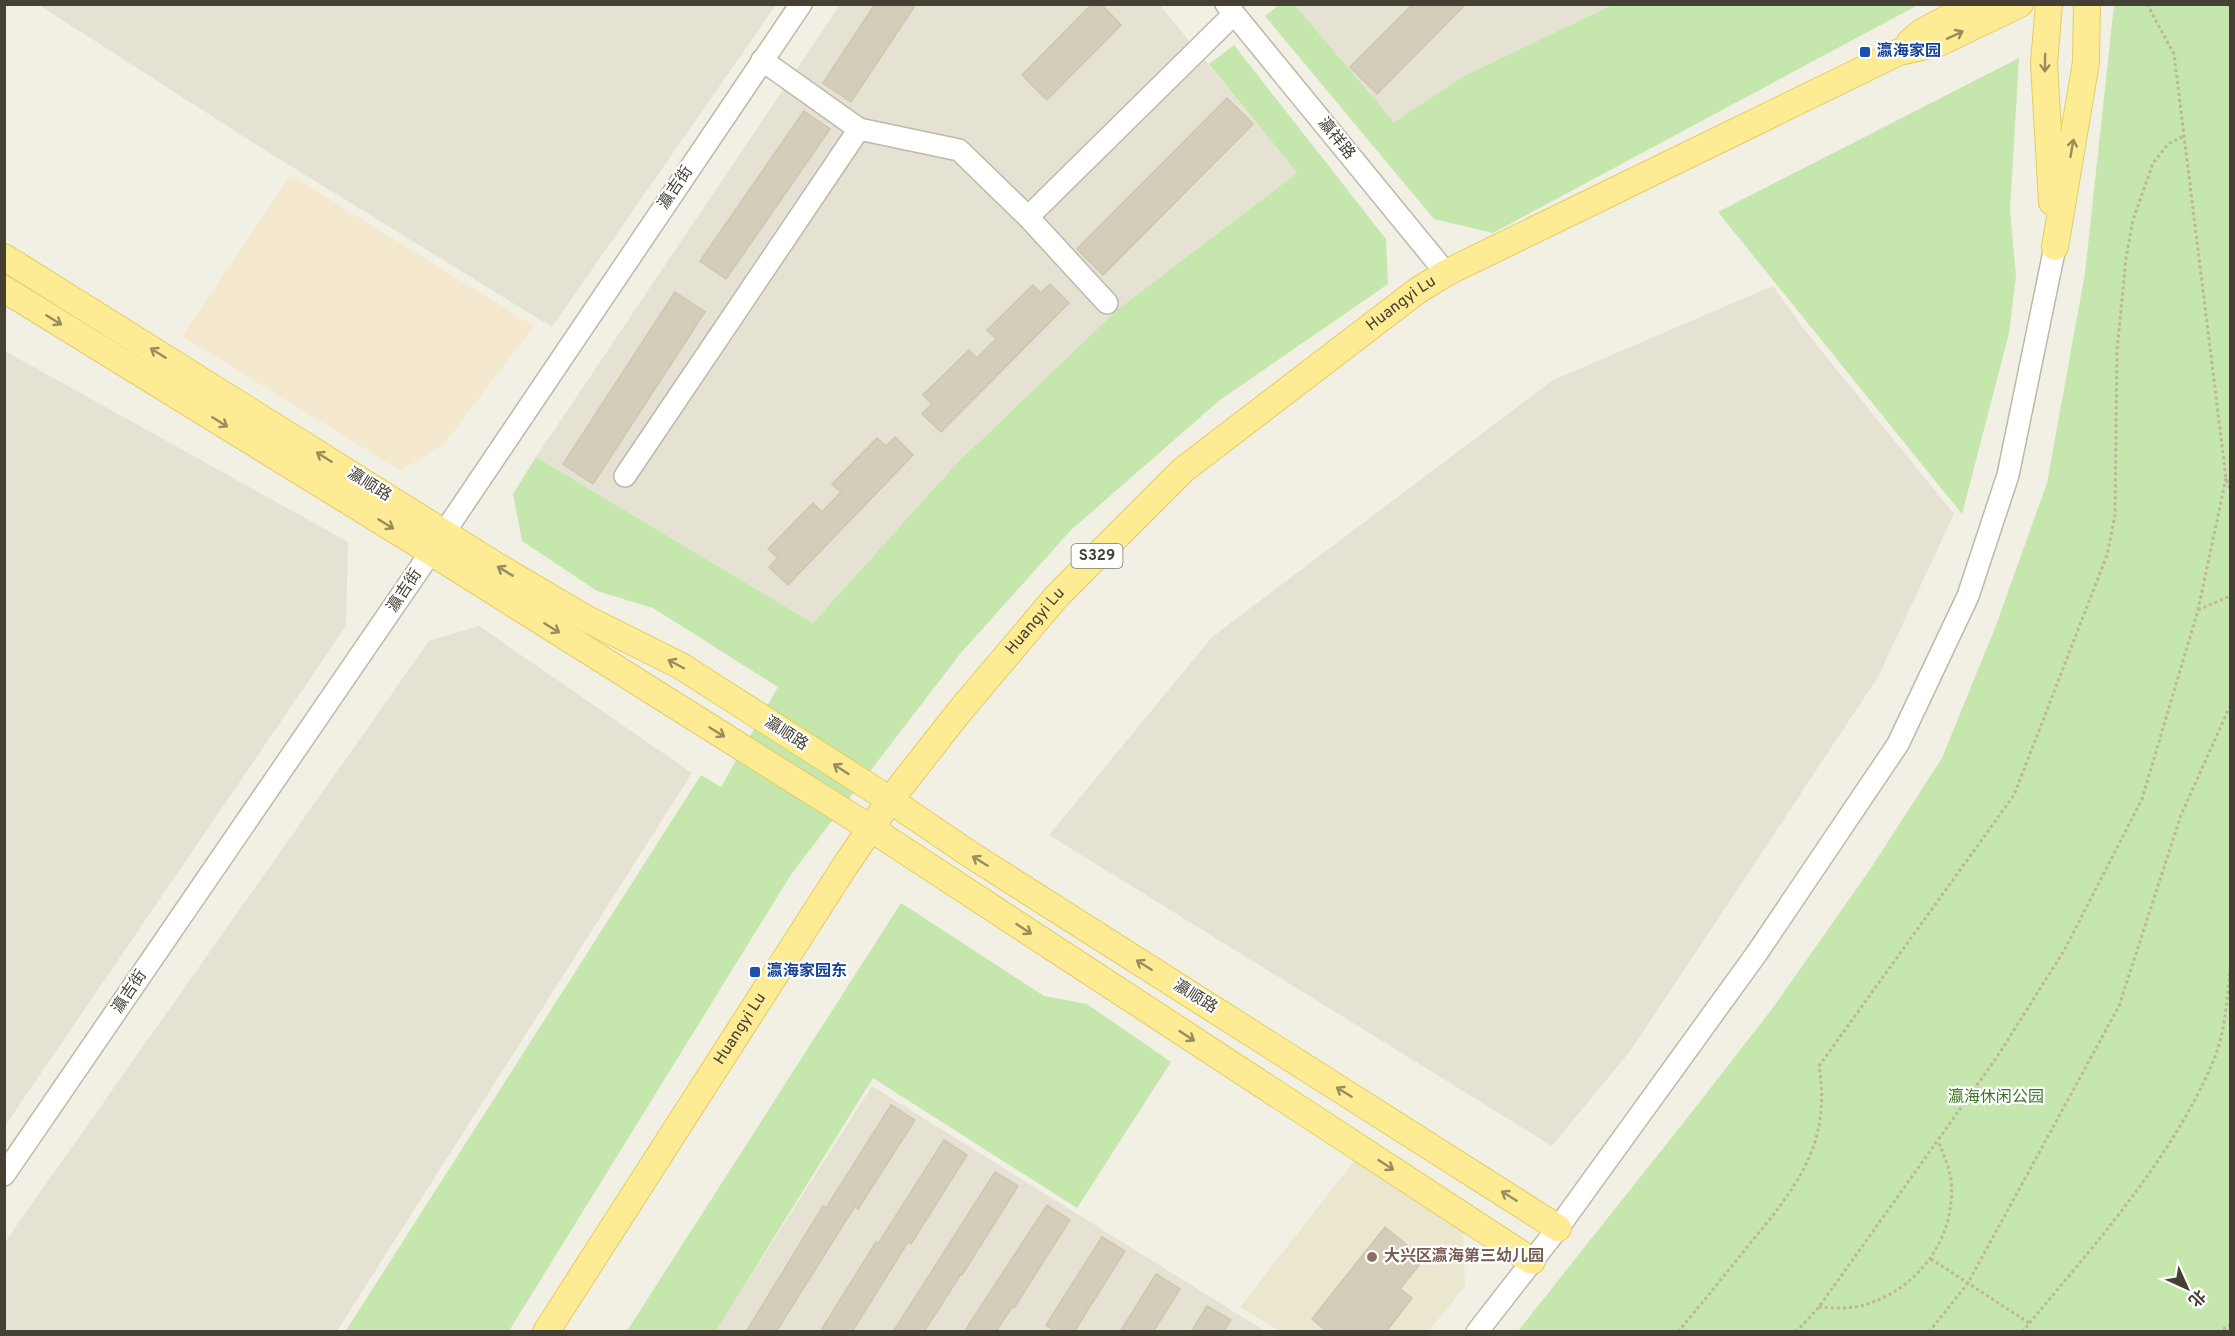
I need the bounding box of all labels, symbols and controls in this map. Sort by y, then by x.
one-way arrow [1945,29,1963,41]
place label: 瀛海家园 [1877,41,1941,62]
marker: 瀛海家园 [1858,45,1872,59]
one-way arrow [2039,52,2051,72]
street label: 瀛祥路 [1313,113,1360,164]
one-way arrow [2066,138,2077,158]
street label: 瀛吉街 [653,162,698,213]
street label: Huangyi Lu [1363,272,1440,336]
one-way arrow [45,314,62,326]
one-way arrow [150,347,167,359]
one-way arrow [211,416,228,428]
one-way arrow [315,450,332,463]
street label: 瀛顺路 [343,463,395,506]
one-way arrow [377,519,394,531]
road number: S329 [1072,544,1122,568]
one-way arrow [497,564,514,576]
street label: 瀛吉街 [382,565,427,616]
street label: Huangyi Lu [1002,584,1069,659]
one-way arrow [543,622,560,634]
one-way arrow [668,658,685,670]
street label: 瀛顺路 [760,712,812,755]
one-way arrow [708,726,725,738]
one-way arrow [833,762,850,774]
one-way arrow [971,854,988,867]
one-way arrow [1015,923,1032,935]
one-way arrow [1136,959,1153,971]
place label: 瀛海家园东 [767,961,847,982]
marker: 瀛海家园东 [748,965,762,979]
street label: 瀛吉街 [107,966,152,1017]
street label: 瀛顺路 [1169,975,1221,1018]
street label: Huangyi Lu [710,989,771,1069]
one-way arrow [1179,1029,1196,1042]
one-way arrow [1336,1086,1353,1098]
park label: 瀛海休闲公园 [1948,1087,2044,1108]
one-way arrow [1377,1159,1394,1171]
one-way arrow [1501,1190,1518,1202]
place label: 大兴区瀛海第三幼儿园 [1384,1246,1544,1267]
marker: 大兴区瀛海第三幼儿园 [1365,1250,1379,1264]
north arrow [2157,1258,2217,1318]
text: 北 [2183,1284,2209,1310]

